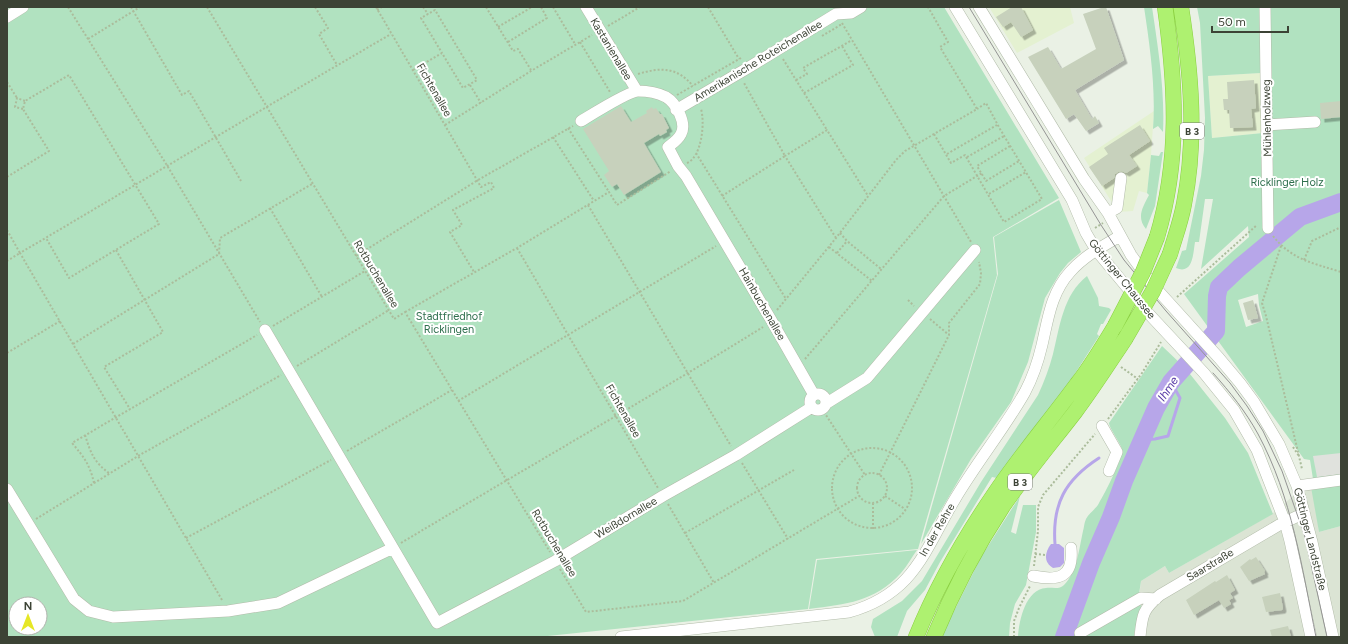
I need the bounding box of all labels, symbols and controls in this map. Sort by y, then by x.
scale bar [1212,8,1288,34]
street label: Kastanienallee [587,15,635,83]
text: 50 m [1218,15,1246,29]
street label: Amerikanische Roteichenallee [692,18,824,104]
street label: Fichtenallee [414,61,454,119]
street label: Mühlenholzweg [1260,79,1274,157]
road number: B 3 [1180,123,1204,139]
park label: Ricklinger Holz [1250,176,1324,189]
street label: Göttinger Chaussee [1086,237,1158,321]
street label: Rotbuchenallee [351,238,401,310]
street label: Hainbuchenallee [736,265,788,343]
park label: Stadtfriedhof Ricklingen [416,310,483,336]
water label: Ihme [1155,374,1182,404]
street label: Fichtenallee [603,382,643,440]
road number: B 3 [1008,474,1032,490]
street label: Göttinger Landstraße [1291,486,1329,592]
street label: Weißdornallee [593,494,659,542]
street label: In der Rehre [916,501,958,559]
street label: Rotbuchenallee [529,507,579,579]
street label: Saarstraße [1184,546,1236,584]
north arrow [8,596,48,636]
text: N [24,600,32,613]

